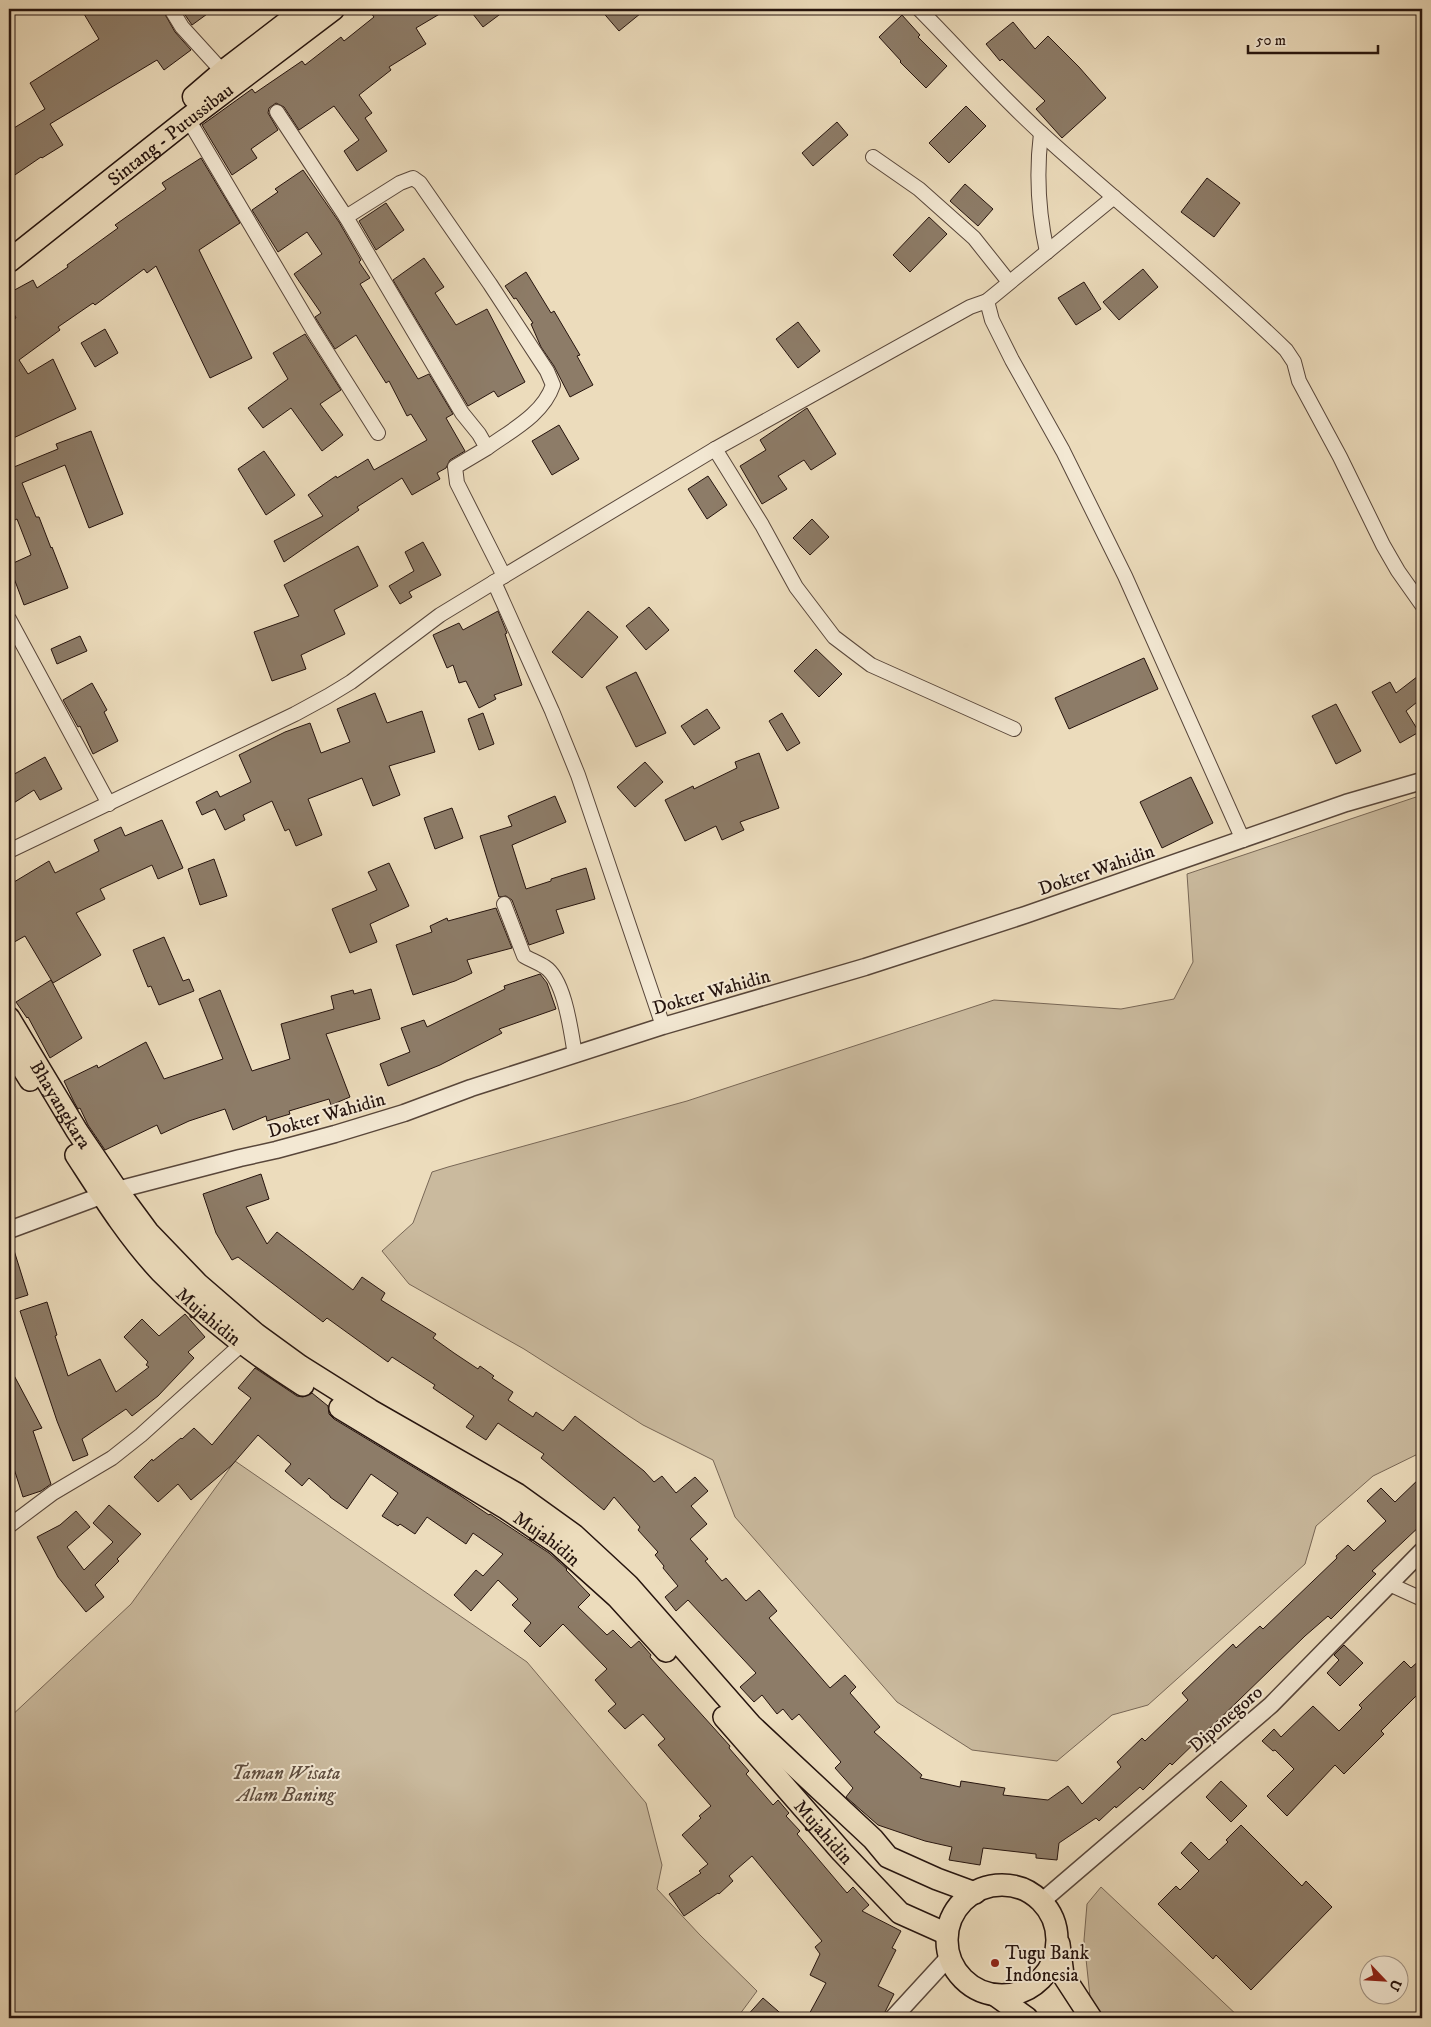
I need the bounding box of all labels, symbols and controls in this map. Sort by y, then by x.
scale bar [1248,22,1378,54]
text: 50 m [1256,31,1286,50]
street label: Sintang - Putussibau [103,79,238,191]
street label: Dokter Wahidin [1035,840,1158,901]
street label: Dokter Wahidin [650,965,773,1020]
street label: Bhayangkara [24,1057,96,1154]
street label: Dokter Wahidin [265,1088,388,1143]
street label: Mujahidin [171,1283,245,1351]
street label: Mujahidin [509,1507,585,1572]
street label: Diponegoro [1184,1681,1268,1757]
park label: Taman Wisata Alam Baning [232,1762,340,1807]
street label: Mujahidin [789,1795,857,1870]
place label: Tugu Bank Indonesia [1005,1942,1090,1987]
north arrow [1358,1954,1408,2004]
marker: Tugu Bank Indonesia [989,1957,1001,1969]
text: U [1384,1976,1405,1994]

